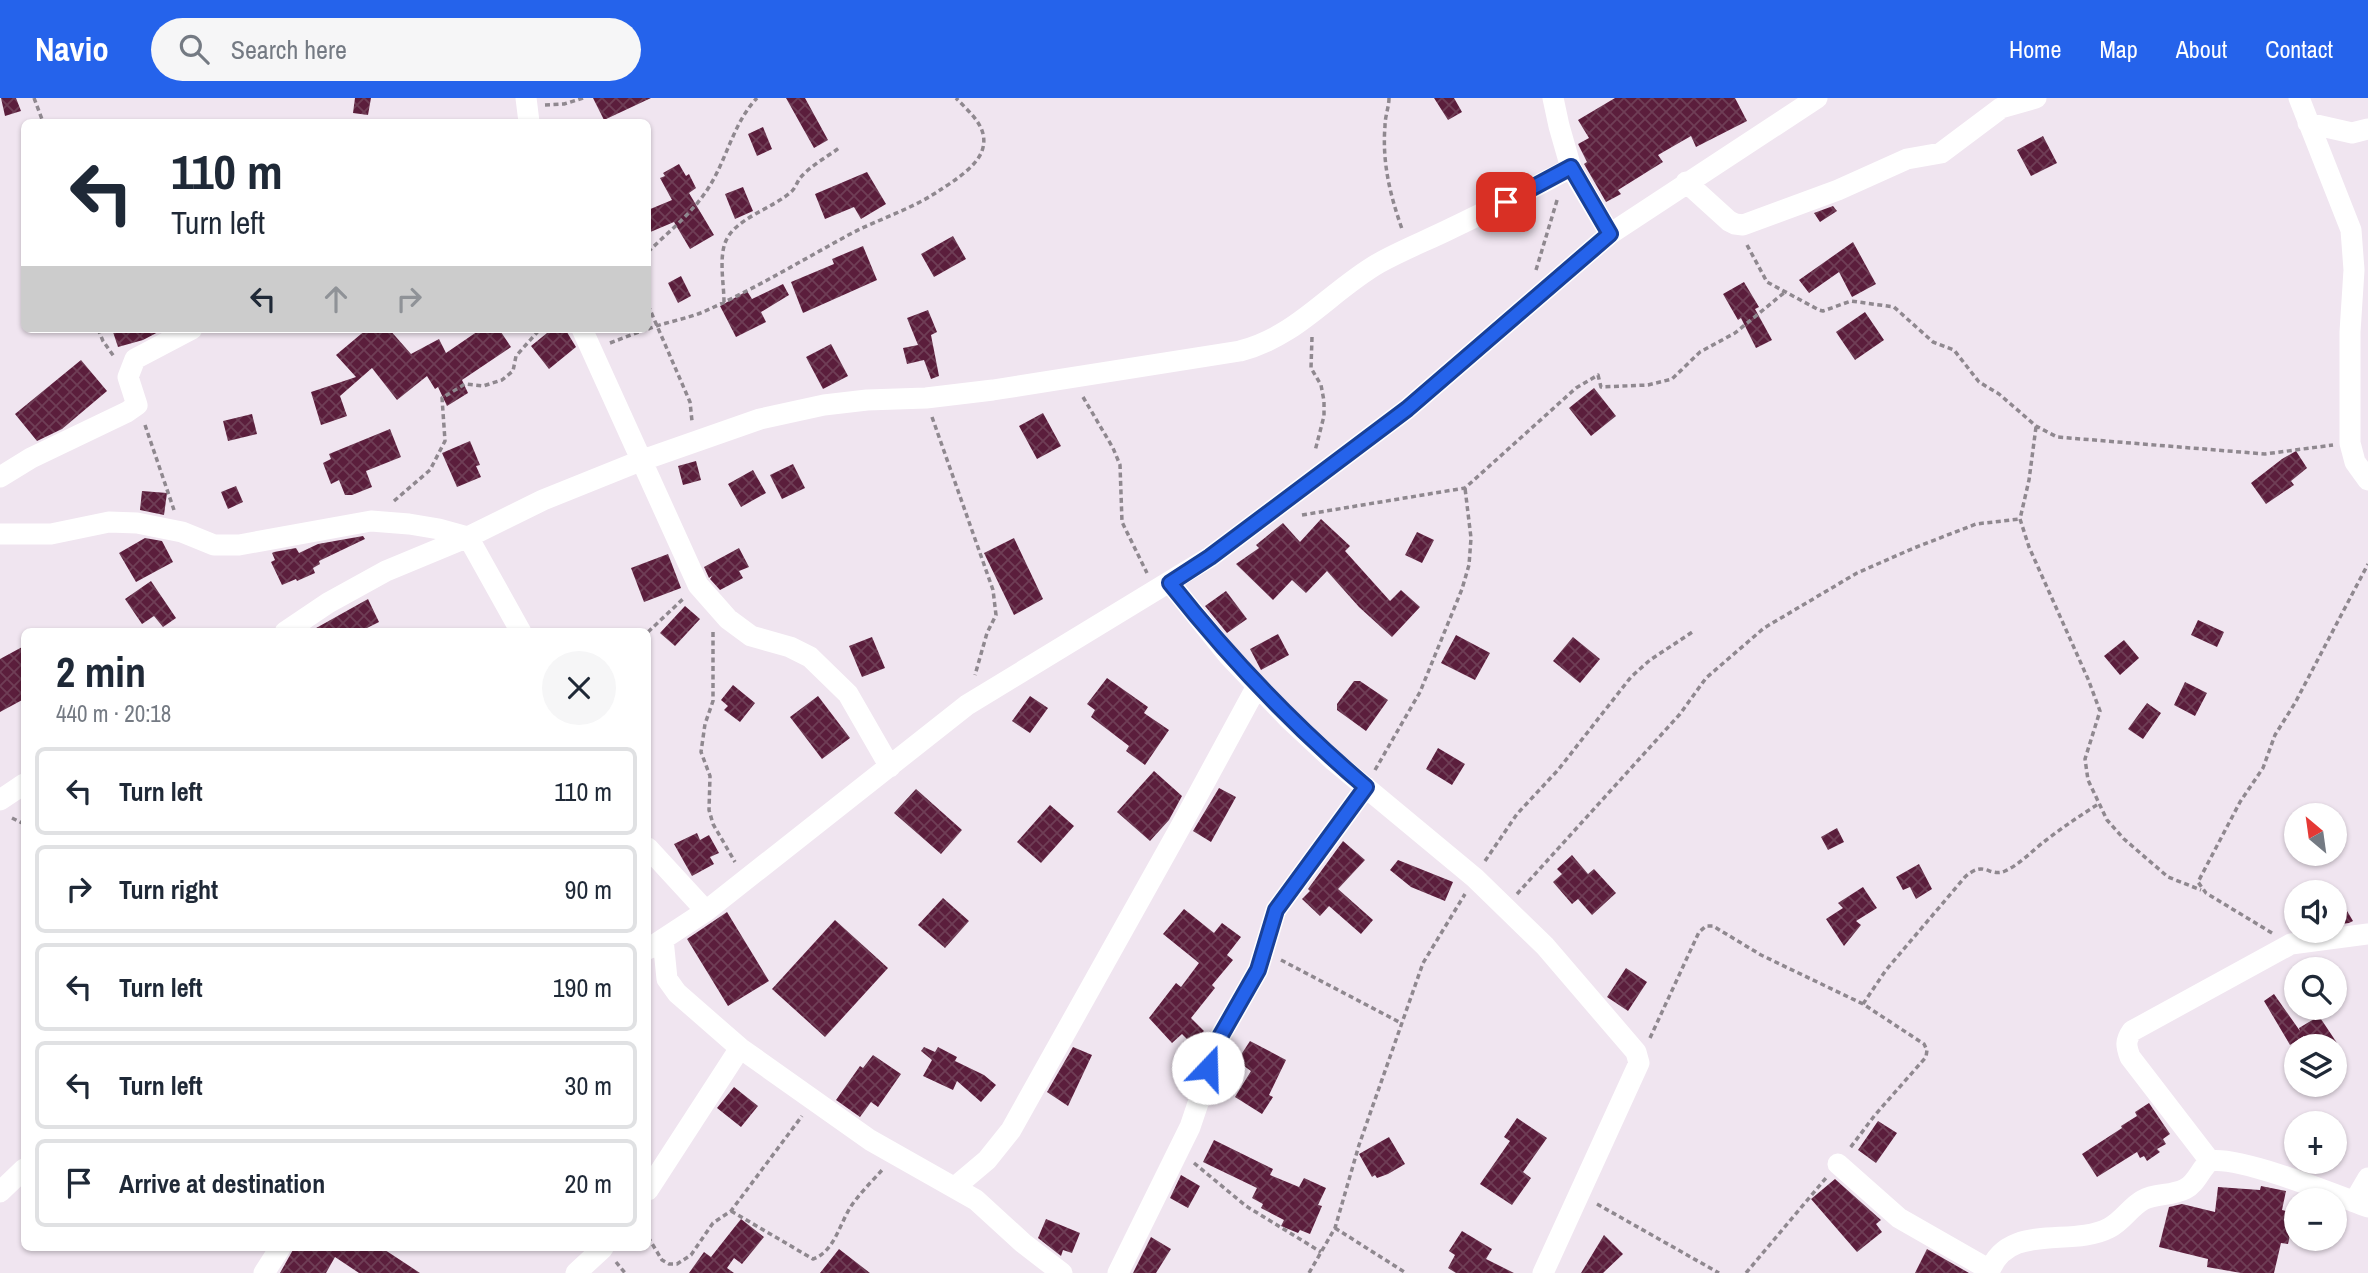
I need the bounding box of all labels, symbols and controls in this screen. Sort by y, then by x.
search box [151,18,641,81]
text: Navio [35,27,109,71]
icon: search [175,30,213,68]
text: Search here [231,32,347,67]
text: Home [2009,33,2061,65]
text: Map [2099,33,2138,65]
text: About [2176,33,2227,65]
text: Contact [2265,33,2333,65]
text: 110 m [171,138,283,204]
icon: left [56,147,147,238]
pin [1476,172,1536,232]
icon: arrive [1487,183,1525,221]
text: Turn left [171,201,265,244]
icon: left [244,280,282,318]
icon: ahead [317,280,355,318]
icon: right [390,280,428,318]
text: 2 min [56,644,146,700]
button: close [542,651,616,725]
text: 440 m · 20:18 [56,698,171,729]
icon: left [60,772,98,810]
text: Turn left [119,774,203,809]
text: 110 m [554,774,612,809]
north arrow [2284,803,2347,866]
map controls [2284,803,2347,1251]
icon: right [60,870,98,908]
text: Turn right [119,872,218,907]
text: 90 m [565,872,612,907]
button: sound [2284,880,2347,943]
button: search [2284,957,2347,1020]
icon: left [60,968,98,1006]
text: Turn left [119,970,203,1005]
text: 190 m [553,970,612,1005]
position arrow [1171,1031,1245,1105]
button: layers [2284,1034,2347,1097]
icon: left [60,1066,98,1104]
text: Turn left [119,1068,203,1103]
text: 30 m [565,1068,612,1103]
button: + [2284,1111,2347,1174]
icon: arrive [60,1164,98,1202]
text: Arrive at destination [119,1166,325,1201]
text: 20 m [565,1166,612,1201]
button: − [2284,1188,2347,1251]

